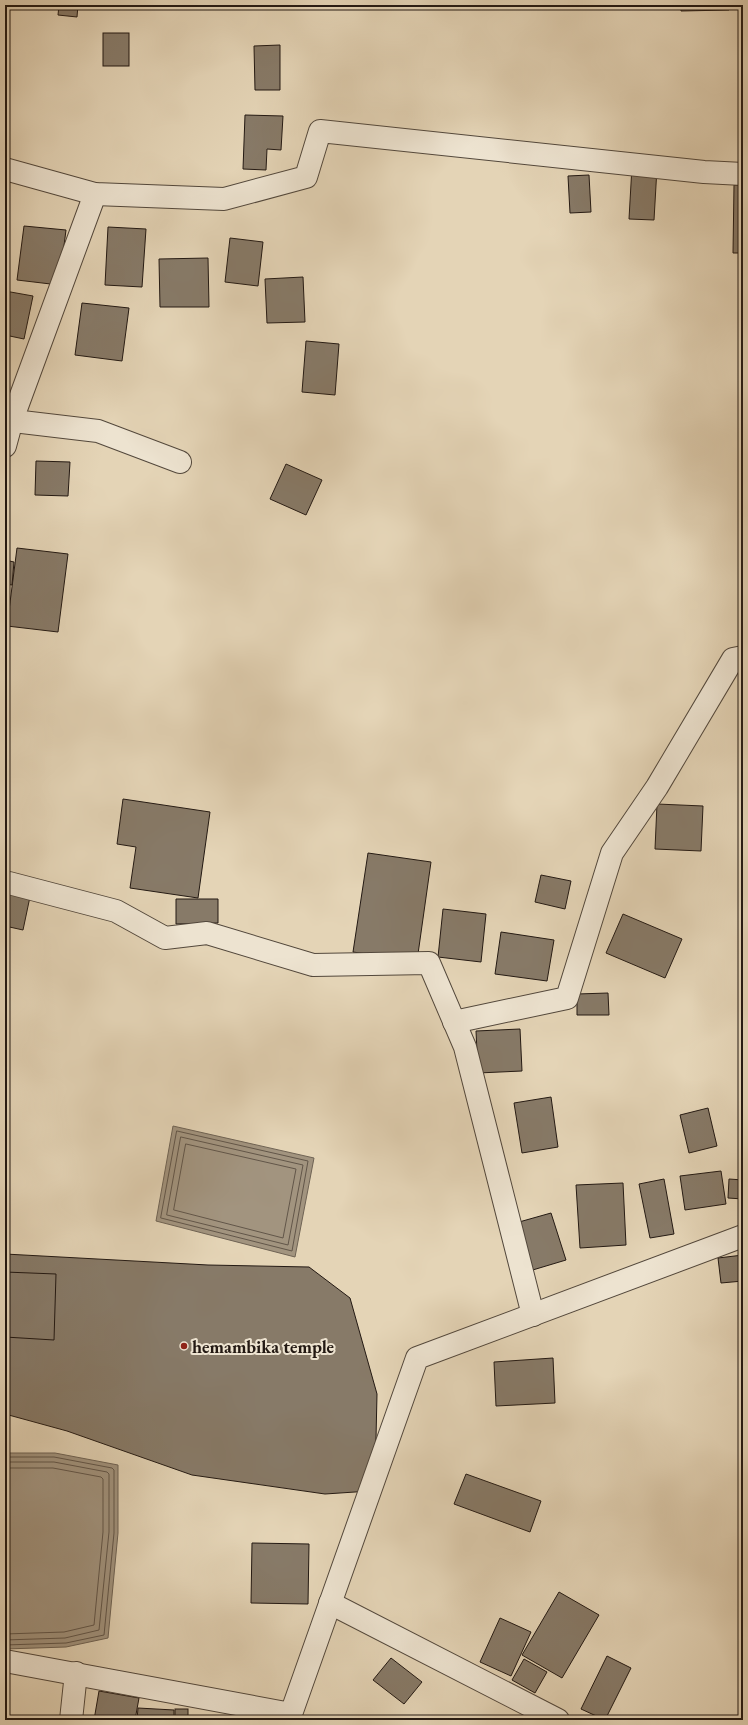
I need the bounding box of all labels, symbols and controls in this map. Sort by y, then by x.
place label: hemambika temple [192,1335,335,1358]
marker: hemambika temple [179,1341,189,1351]

